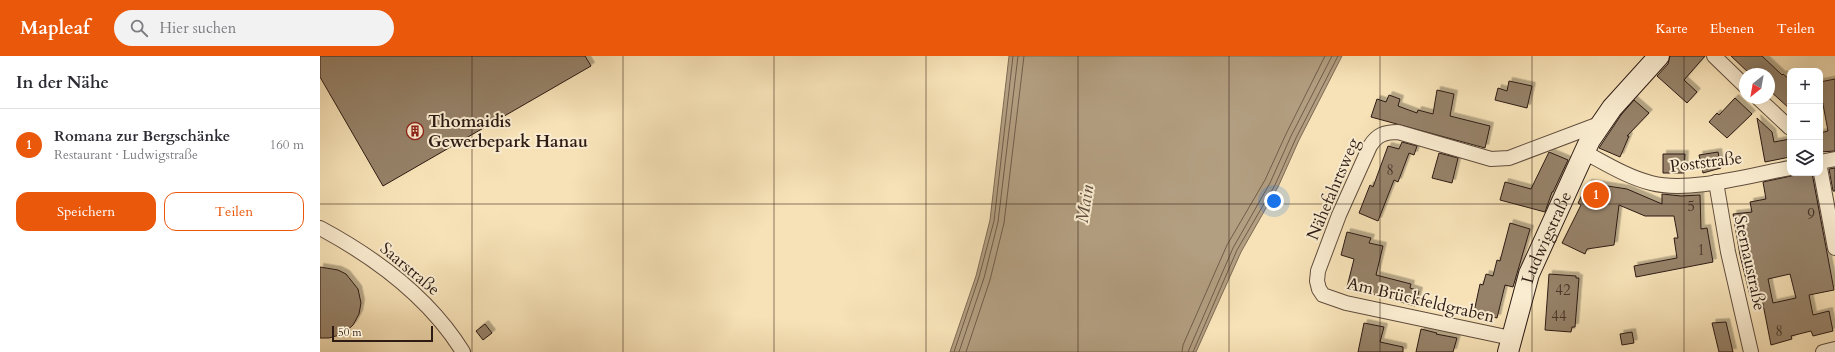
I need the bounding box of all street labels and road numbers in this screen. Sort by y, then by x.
street label: Nähefahrtsweg [1301,134,1365,244]
street label: Poststraße [1668,146,1744,178]
street label: Ludwigstraße [1515,188,1577,286]
street label: Sternaustraße [1729,213,1771,313]
street label: Saarstraße [375,237,445,301]
street label: Am Brückfeldgraben [1345,272,1497,328]

